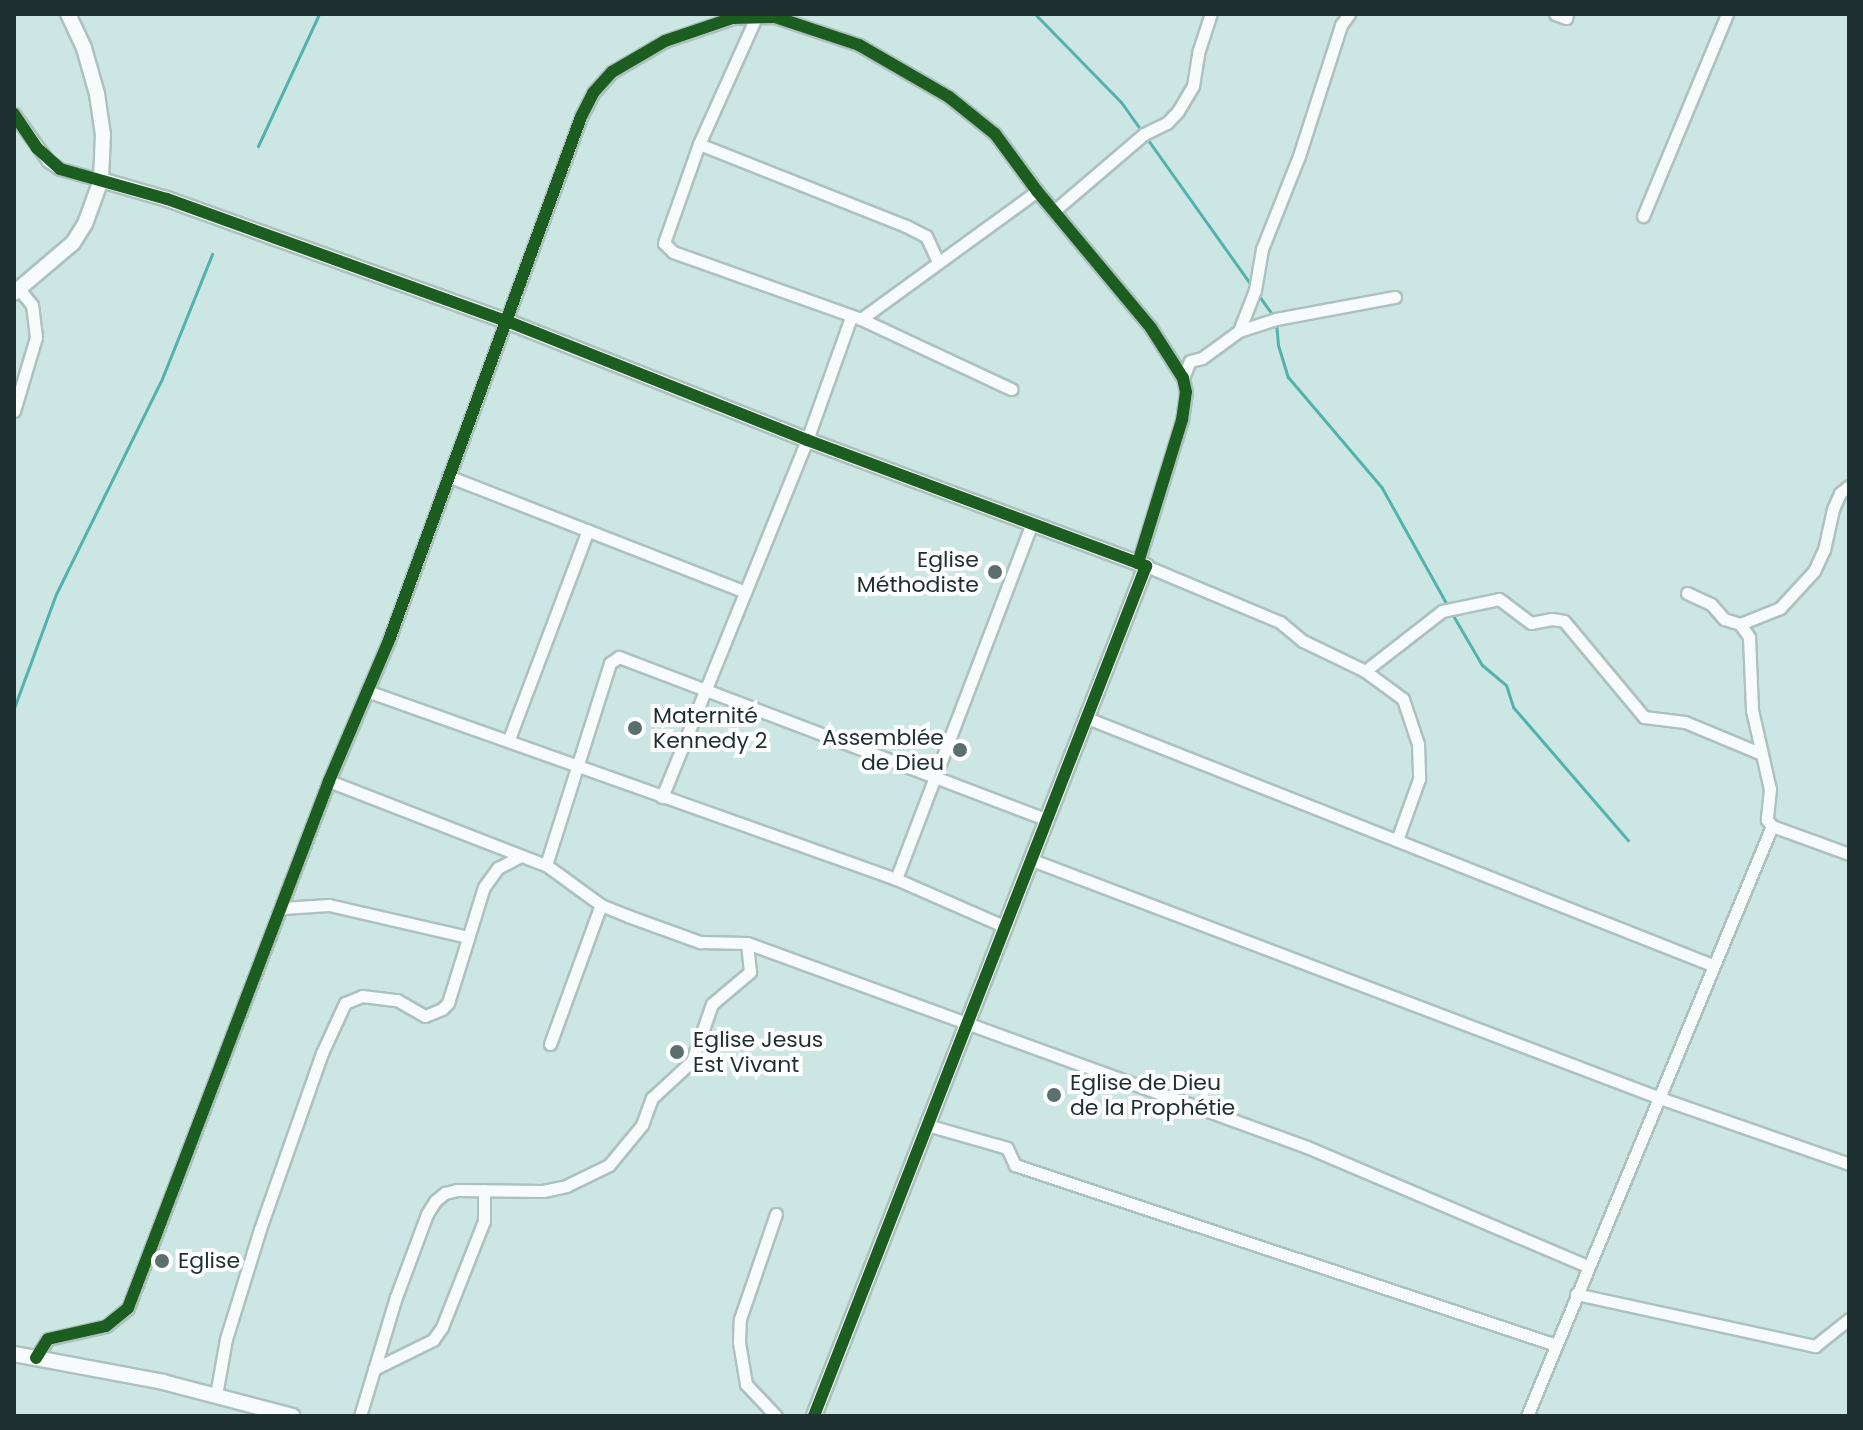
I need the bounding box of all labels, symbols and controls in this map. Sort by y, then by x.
place label: Eglise Méthodiste [857,546,979,598]
marker: Eglise Méthodiste [986,563,1004,581]
place label: Maternité Kennedy 2 [653,702,767,754]
marker: Maternité Kennedy 2 [624,717,646,739]
place label: Assemblée de Dieu [822,724,944,776]
marker: Assemblée de Dieu [951,741,969,759]
place label: Eglise Jesus Est Vivant [693,1026,823,1078]
marker: Eglise Jesus Est Vivant [668,1043,686,1061]
place label: Eglise de Dieu de la Prophétie [1070,1069,1235,1120]
marker: Eglise de Dieu de la Prophétie [1045,1086,1063,1104]
place label: Eglise [178,1248,240,1274]
marker: Eglise [153,1252,171,1270]

